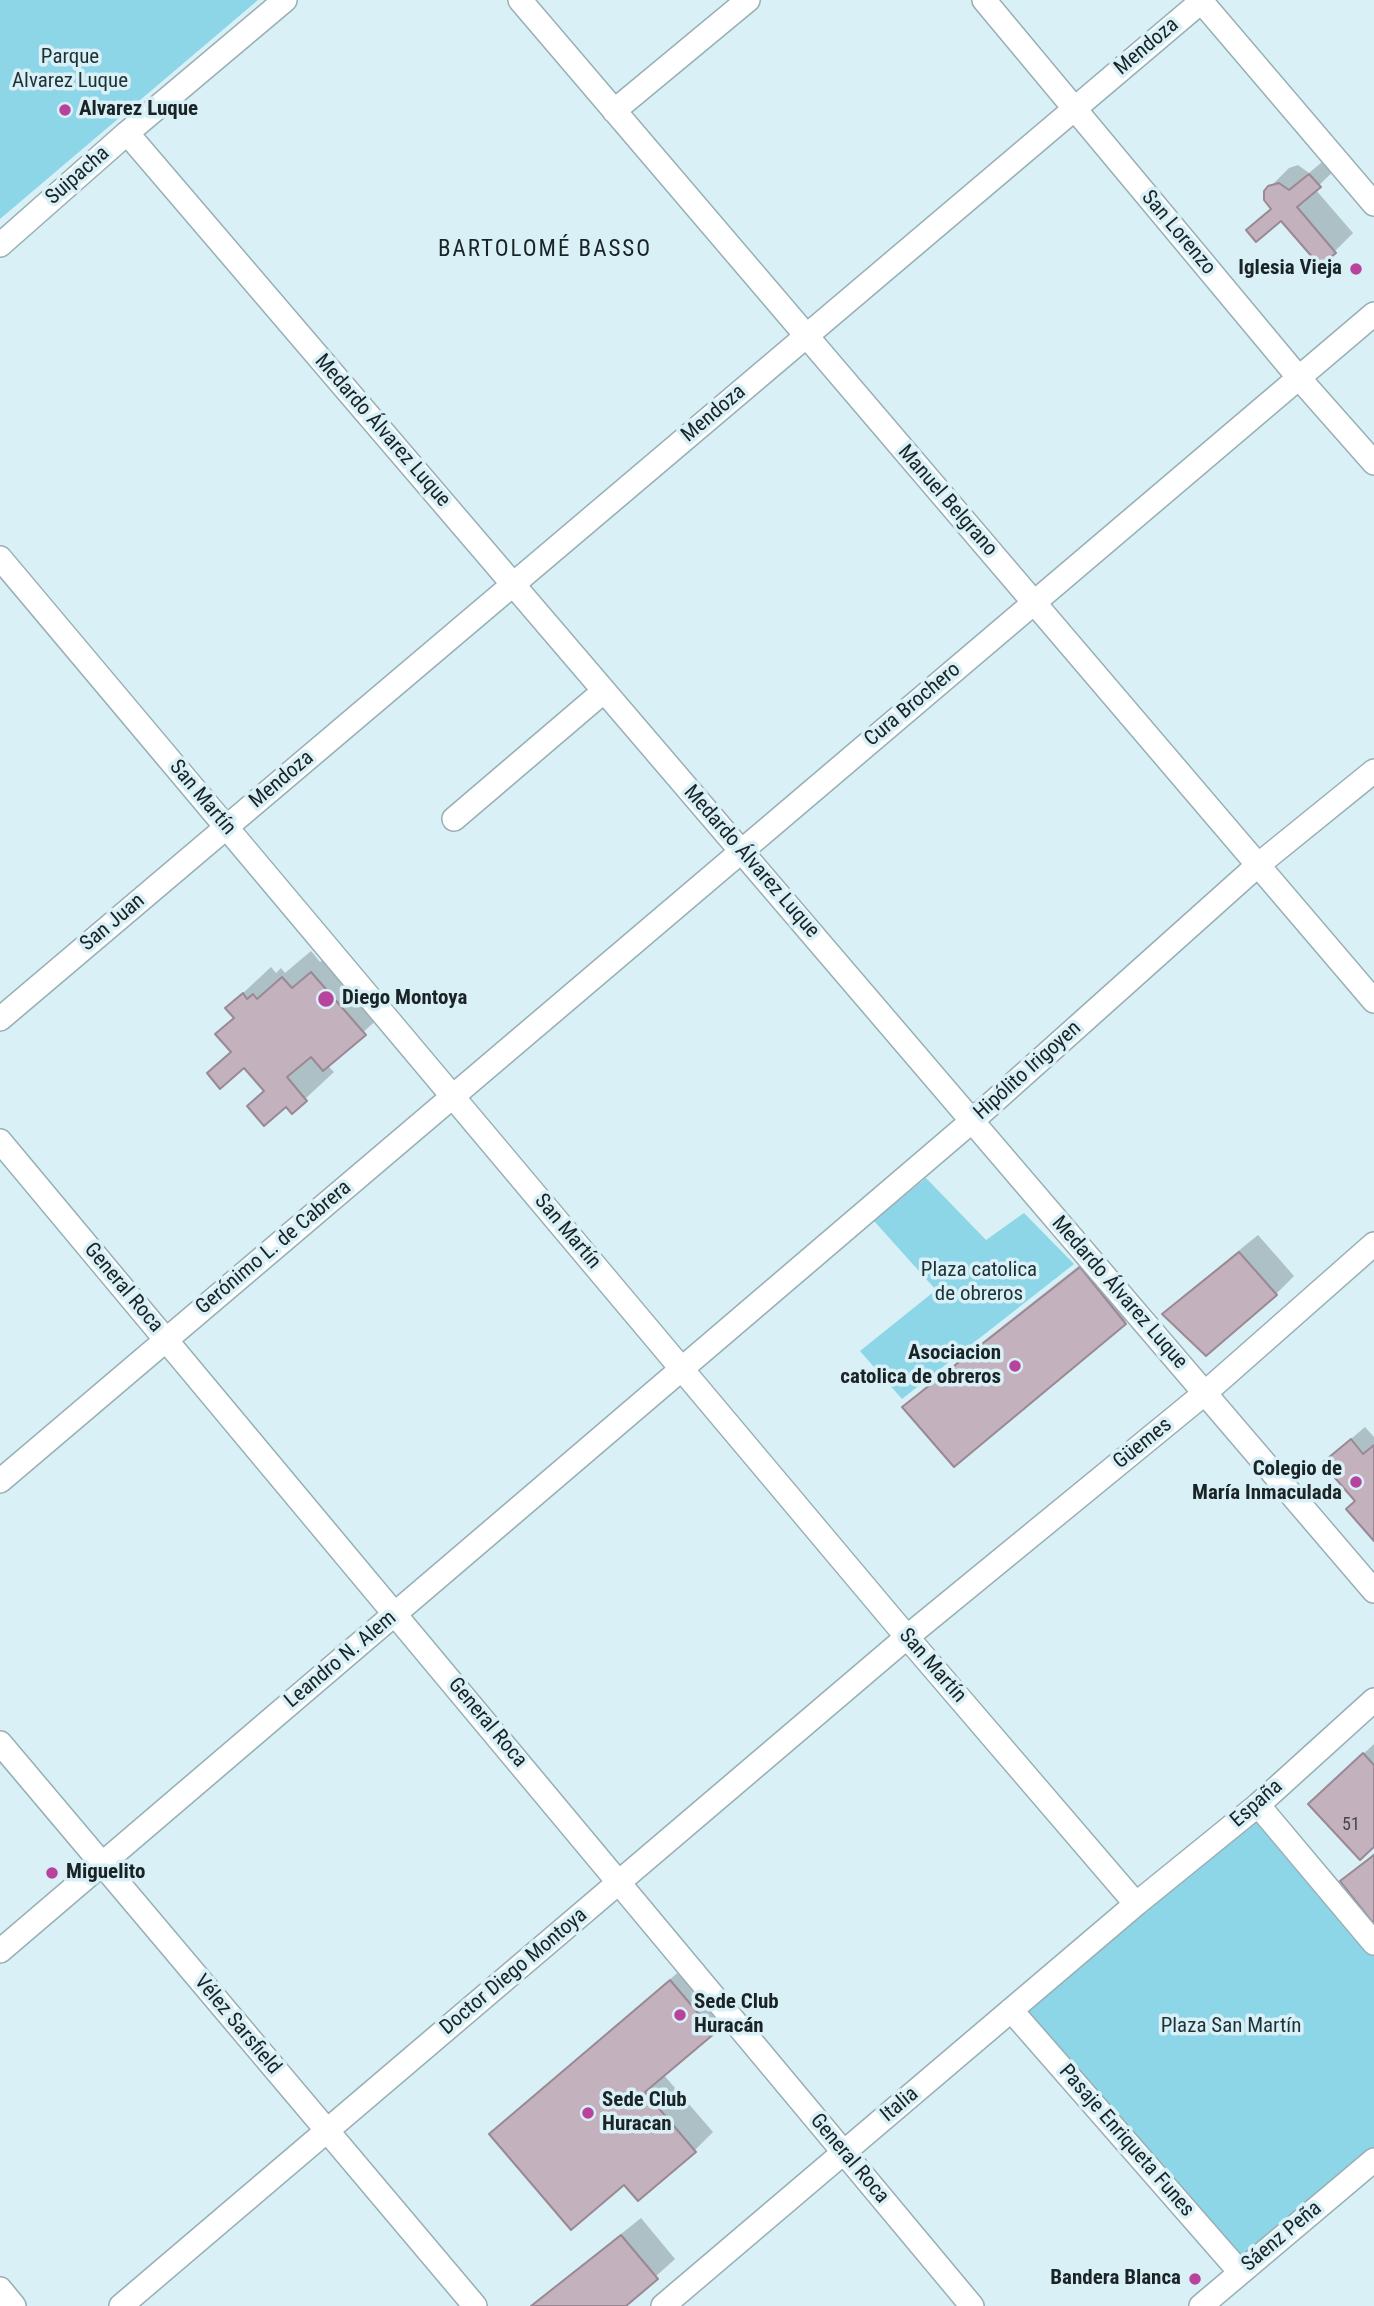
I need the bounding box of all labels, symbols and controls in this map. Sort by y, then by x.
street label: Mendoza [1110,13,1184,81]
park label: Parque Alvarez Luque [12,45,128,95]
place label: Alvarez Luque [79,97,198,123]
marker: Alvarez Luque [57,102,73,118]
street label: Suipacha [41,142,115,210]
street label: San Lorenzo [1135,186,1221,280]
district label: BARTOLOMÉ BASSO [440,236,650,264]
place label: Iglesia Vieja [1238,256,1342,282]
marker: Iglesia Vieja [1348,261,1364,277]
street label: Medardo Álvarez Luque [309,349,455,513]
street label: Mendoza [677,380,751,448]
street label: Manuel Belgrano [892,440,1002,562]
street label: Cura Brochero [860,658,966,752]
street label: Mendoza [245,746,319,814]
street label: San Martín [163,755,241,841]
street label: Medardo Álvarez Luque [678,780,824,944]
street label: San Juan [76,889,150,957]
place label: Diego Montoya [342,986,467,1012]
marker: Diego Montoya [316,989,336,1009]
street label: Hipólito Irigoyen [969,1016,1087,1126]
street label: Gerónimo L. de Cabrera [191,1176,357,1320]
street label: San Martín [528,1189,606,1275]
street label: Medardo Álvarez Luque [1046,1211,1192,1375]
street label: General Roca [78,1238,168,1338]
park label: Plaza catolica de obreros [921,1258,1037,1308]
place label: Asociacion catolica de obreros [840,1341,1001,1391]
marker: Asociacion catolica de obreros [1007,1358,1023,1374]
street label: Güemes [1109,1413,1177,1475]
place label: Colegio de María Inmaculada [1192,1457,1342,1507]
marker: Colegio de María Inmaculada [1348,1474,1364,1490]
street label: Leandro N. Alem [280,1606,402,1714]
street label: San Martín [893,1624,971,1708]
street label: General Roca [442,1673,532,1773]
street label: España [1226,1775,1288,1833]
house number: 51 [1342,1814,1360,1836]
place label: Miguelito [66,1860,145,1886]
marker: Miguelito [44,1865,60,1881]
street label: Doctor Diego Montoya [435,1903,593,2041]
street label: Vélez Sarsfield [188,1970,286,2080]
place label: Sede Club Huracán [694,1990,779,2040]
marker: Sede Club Huracán [672,2007,688,2023]
park label: Plaza San Martín [1161,2014,1301,2040]
street label: Pasaje Enriqueta Funes [1053,2060,1199,2222]
street label: Italia [876,2082,924,2128]
place label: Sede Club Huracan [602,2088,687,2138]
marker: Sede Club Huracan [580,2105,596,2121]
street label: General Roca [804,2109,894,2209]
street label: Sáenz Peña [1237,2196,1327,2278]
place label: Bandera Blanca [1050,2266,1181,2292]
marker: Bandera Blanca [1187,2271,1203,2287]

